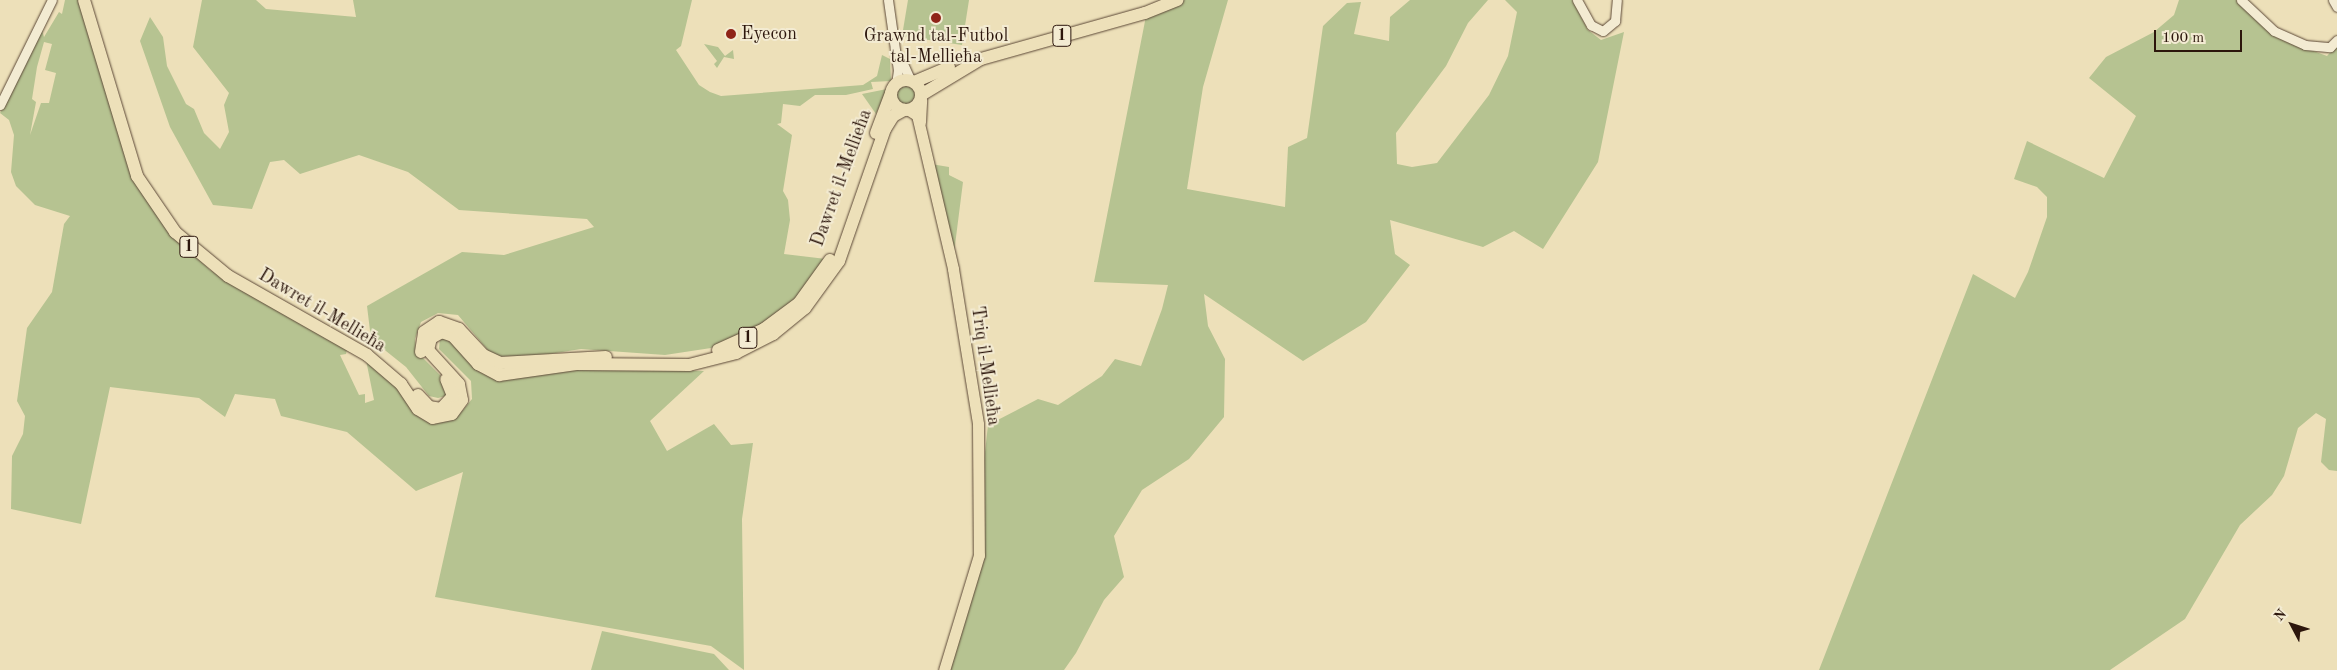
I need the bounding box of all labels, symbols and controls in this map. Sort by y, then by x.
marker: Grawnd tal-Futbol tal-Mellieħa [930,12,942,24]
scale bar [2157,20,2244,52]
road number: 1 [1052,22,1072,50]
place label: Eyecon [741,23,797,45]
place label: Grawnd tal-Futbol tal-Mellieħa [864,26,1008,68]
marker: Eyecon [725,28,737,40]
text: 100 m [2162,31,2204,46]
street label: Dawret il-Mellieħa [807,106,877,250]
road number: 1 [179,233,199,260]
street label: Dawret il-Mellieħa [254,264,390,358]
street label: Triq il-Mellieħa [966,305,1004,427]
road number: 1 [738,324,758,352]
north arrow [2267,600,2317,650]
text: N [2272,607,2289,624]

